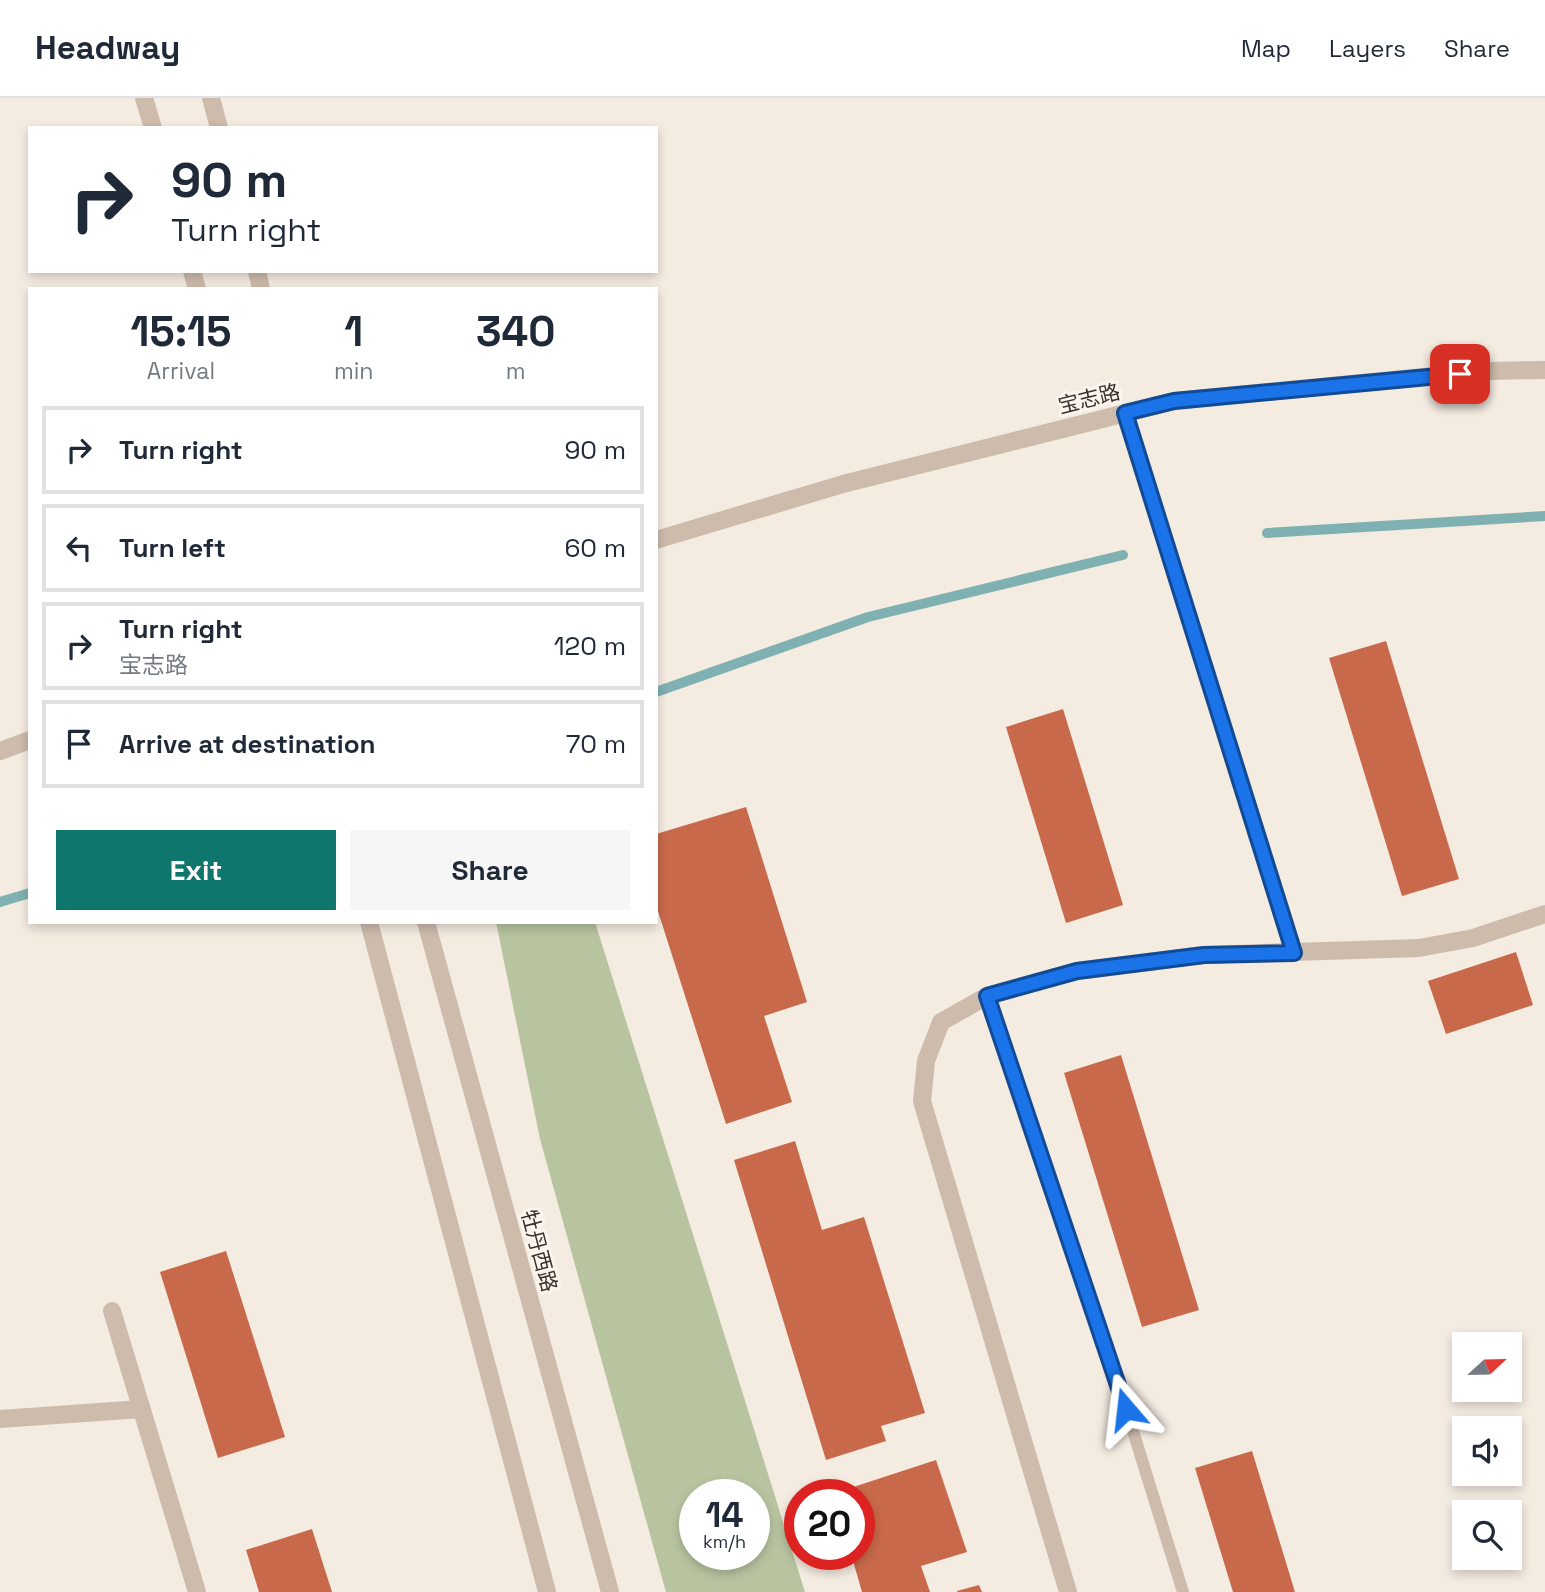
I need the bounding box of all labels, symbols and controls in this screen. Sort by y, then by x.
text: Headway [35,27,180,69]
text: Map [1241,33,1291,64]
text: Layers [1329,33,1406,64]
text: Share [1444,33,1510,64]
text: 90 m [171,149,287,211]
icon: right [56,154,147,245]
text: Turn right [171,210,321,250]
text: 15:15 [131,305,231,358]
text: 1 [344,305,363,358]
text: 340 [476,305,555,358]
pin [1430,344,1490,404]
icon: arrive [1441,355,1479,393]
text: Arrival [147,356,215,386]
text: min [334,356,373,386]
text: m [506,356,526,386]
street label: 宝志路 [1055,378,1123,419]
icon: right [60,431,98,469]
text: Turn right [119,433,243,467]
text: 90 m [564,433,626,467]
icon: left [60,529,98,567]
text: Turn left [119,531,226,565]
text: 60 m [564,531,626,565]
text: Turn right [119,612,243,646]
icon: right [60,627,98,665]
text: 120 m [554,629,626,663]
text: 宝志路 [119,650,188,680]
icon: arrive [60,725,98,763]
text: Arrive at destination [119,727,376,761]
text: 70 m [566,727,626,761]
button: Exit [56,830,336,910]
button: Share [350,830,630,910]
street label: 牡丹西路 [516,1207,563,1295]
north arrow [1452,1332,1522,1402]
map controls [1452,1332,1522,1570]
position arrow [1089,1372,1163,1446]
button: sound [1452,1416,1522,1486]
speed limit sign: 20 [784,1479,875,1570]
text: 14 [705,1493,744,1537]
button: search [1452,1500,1522,1570]
text: km/h [703,1530,746,1553]

